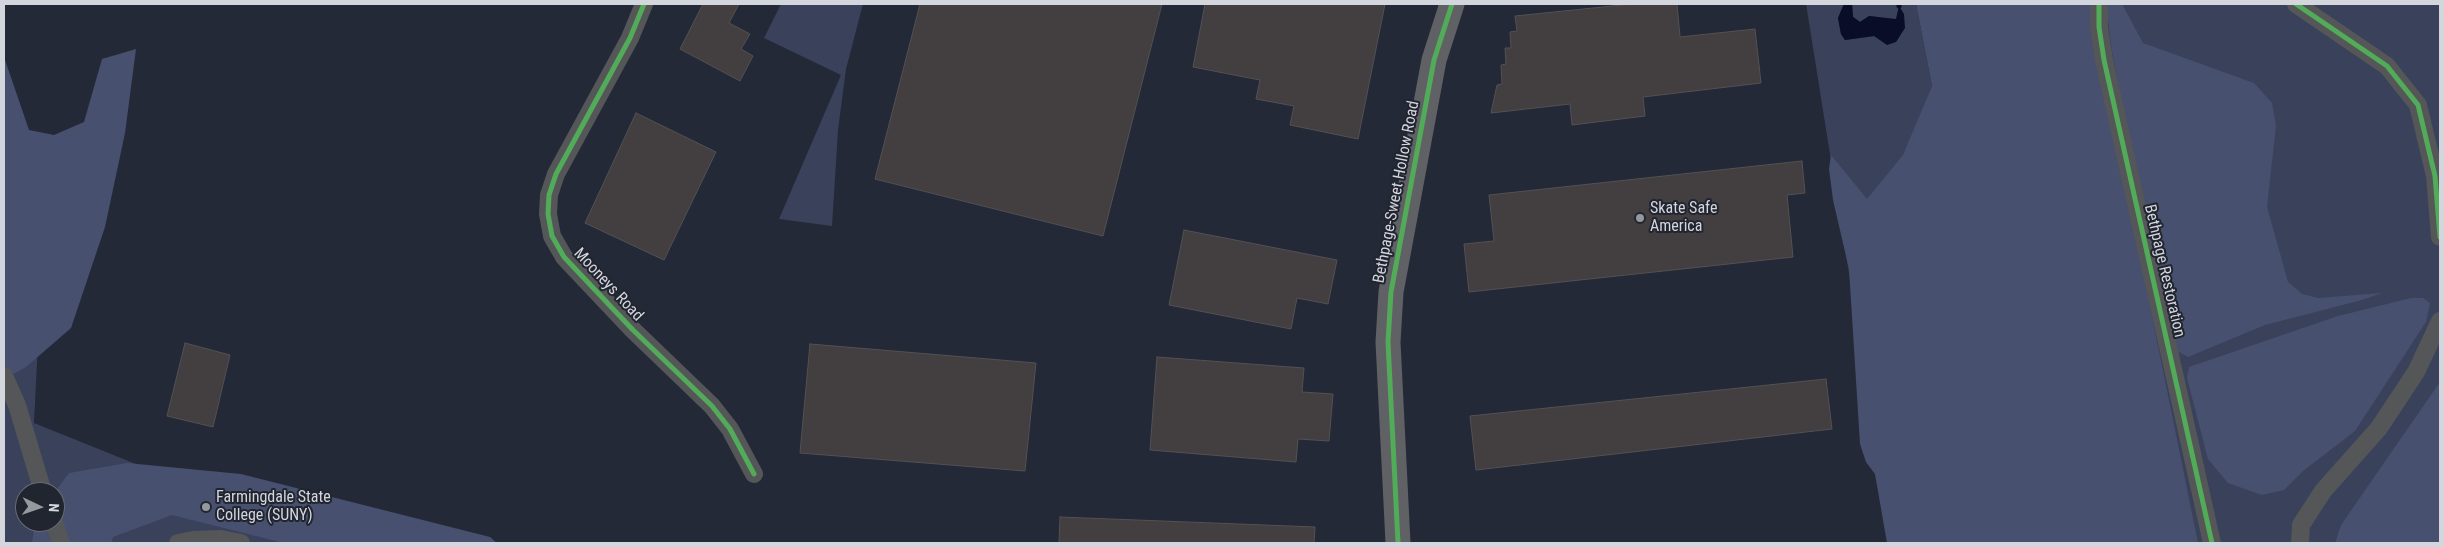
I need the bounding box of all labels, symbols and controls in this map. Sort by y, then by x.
street label: Bethpage-Sweet Hollow Road [1370,99,1424,285]
place label: Skate Safe America [1650,199,1717,237]
street label: Bethpage Restoration [2139,203,2189,339]
marker: Skate Safe America [1634,212,1646,224]
street label: Mooneys Road [569,244,647,326]
north arrow [15,482,65,532]
place label: Farmingdale State College (SUNY) [216,488,331,526]
marker: Farmingdale State College (SUNY) [200,501,212,513]
text: N [46,503,62,512]

